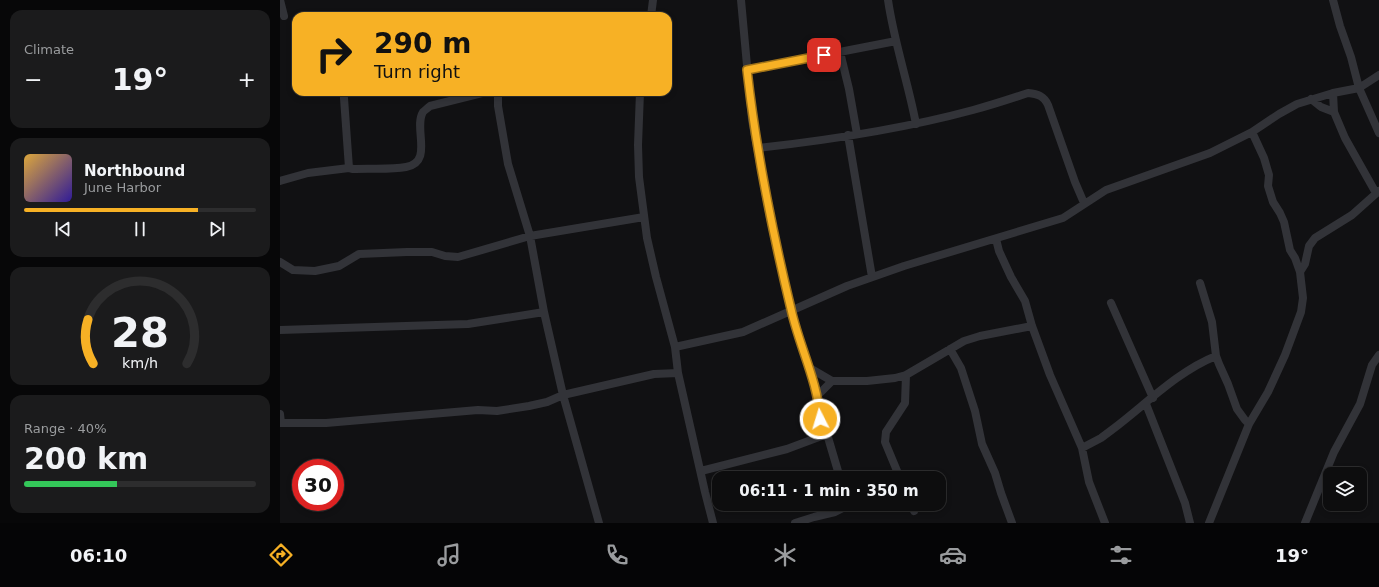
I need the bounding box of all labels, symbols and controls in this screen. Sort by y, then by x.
text: 290 m [374,27,471,60]
icon: right [308,28,360,80]
pin [807,38,841,72]
text: Climate [24,42,74,57]
icon: arrive [813,44,835,66]
text: Turn right [374,61,460,82]
text: 19° [112,62,168,97]
text: − [24,67,42,92]
text: + [238,67,256,92]
text: Northbound [84,162,185,180]
text: June Harbor [84,180,161,195]
icon: previous [52,218,74,240]
icon: pause [129,218,151,240]
icon: next [206,218,228,240]
text: 28 [111,307,169,356]
text: km/h [122,354,158,370]
position arrow [799,398,841,440]
text: Range · 40% [24,421,107,436]
text: 200 km [24,441,148,476]
speed limit sign: 30 [292,459,344,511]
map controls [1323,467,1367,511]
button: layers [1323,467,1367,511]
text: 06:11 · 1 min · 350 m [739,482,919,500]
icon: directions [267,541,295,569]
icon: music [435,541,463,569]
icon: phone [603,541,631,569]
icon: climate [771,541,799,569]
icon: car [939,541,967,569]
icon: filters [1107,541,1135,569]
text: 06:10 [70,545,127,566]
text: 19° [1275,545,1309,566]

